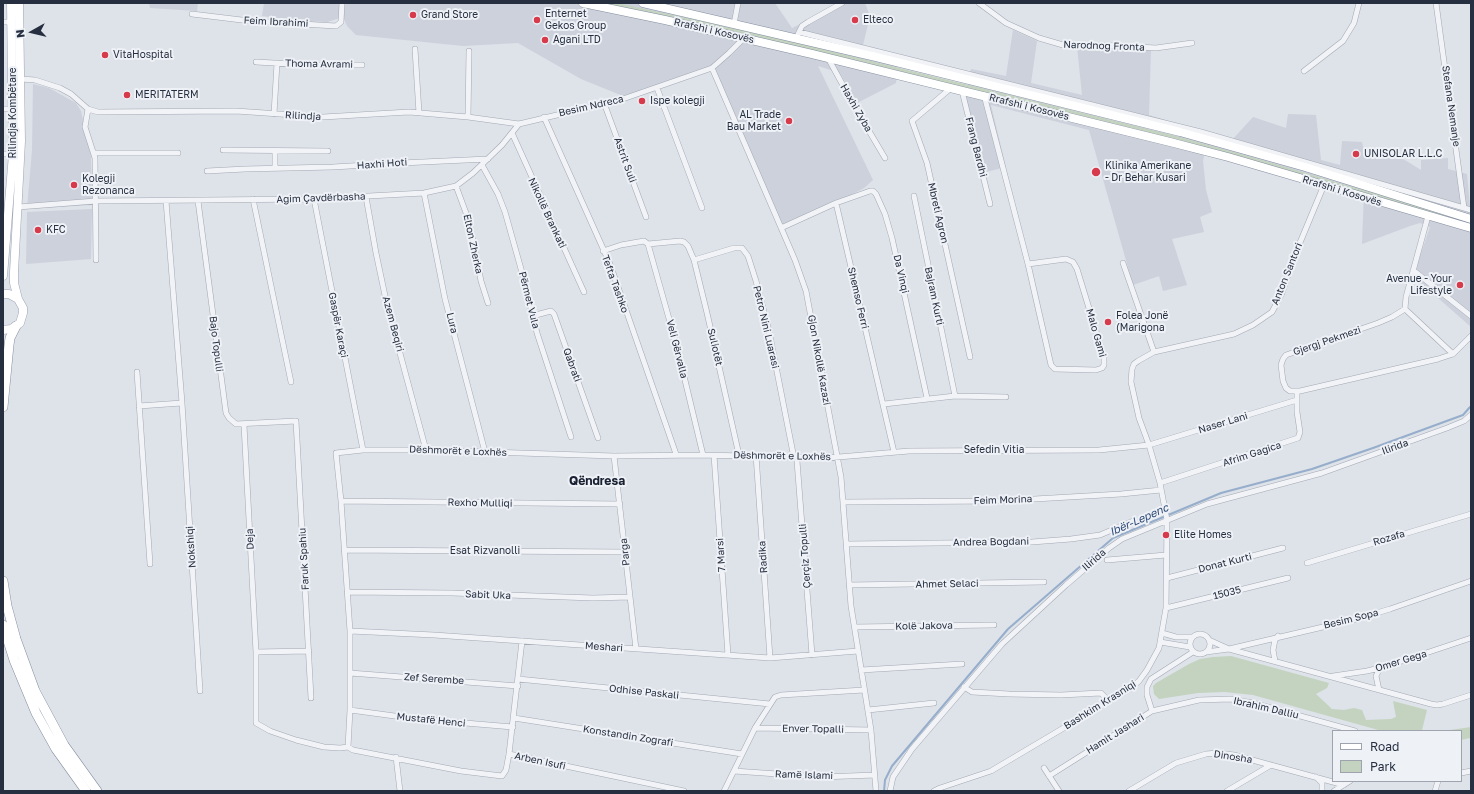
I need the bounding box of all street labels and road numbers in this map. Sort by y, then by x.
street label: Feim Ibrahimi [243,14,309,30]
street label: Rrafshi i Kosovës [673,16,755,46]
street label: Narodnog Fronta [1063,39,1145,53]
street label: Thoma Avrami [285,57,353,71]
street label: Stefana Nemanje [1439,65,1463,147]
street label: Rilindja Kombëtare [7,67,19,159]
street label: Haxhi Zyba [837,82,875,134]
street label: Rrafshi i Kosovës [988,91,1070,123]
street label: Besim Ndreca [557,93,625,119]
street label: Rilindja [285,109,321,123]
street label: Frang Bardhi [963,116,989,178]
street label: Astrit Suli [611,136,639,184]
street label: Haxhi Hoti [356,156,408,172]
street label: Rrafshi i Kosovës [1301,173,1383,209]
street label: Nikollë Brankati [525,176,569,250]
street label: Mbreti Agron [925,181,951,245]
street label: Agim Çavdërbasha [276,190,366,206]
street label: Elton Zherka [461,213,485,275]
street label: Anton Santori [1269,241,1305,307]
street label: Tefta Tashko [599,253,631,315]
street label: Da Vinqi [891,253,911,295]
street label: Shemso Ferri [845,266,871,330]
street label: Bajram Kurti [922,266,946,326]
street label: Përmet Vula [516,270,542,330]
street label: Petro Nini Luarasi [751,284,781,370]
street label: Gaspër Karaçi [326,291,350,359]
street label: Azem Beqiri [380,295,406,353]
street label: Malo Gami [1083,307,1109,359]
street label: Lura [444,311,460,335]
street label: Gjon Nikollë Kazazi [805,314,833,406]
street label: Bajo Topulli [207,315,225,373]
street label: Veli Gërvalla [664,318,690,380]
street label: Gjergj Pekmezi [1291,324,1363,358]
street label: Suliotët [705,327,725,367]
street label: Qabrati [560,346,584,384]
street label: Naser Lani [1197,410,1249,436]
street label: Ilirida [1380,437,1410,457]
street label: Afrim Gagica [1221,439,1283,469]
street label: Dëshmorët e Loxhës [409,443,507,459]
street label: Sefedin Vitia [964,444,1024,456]
street label: Dëshmorët e Loxhës [733,449,831,463]
street label: Feim Morina [973,493,1033,507]
street label: Rexho Mulliqi [447,496,513,510]
street label: Çerçiz Topulli [797,523,813,589]
street label: Nokshiqi [184,526,198,568]
street label: Faruk Spahiu [296,527,312,591]
street label: Deja [243,528,257,550]
street label: Rozafa [1372,528,1406,548]
street label: Andrea Bogdani [953,535,1029,549]
street label: Parga [618,538,632,566]
street label: 7 Marsi [714,538,728,572]
street label: Radika [756,540,770,574]
street label: Esat Rizvanolli [450,545,520,557]
street label: Ilirida [1080,546,1108,574]
street label: Donat Kurti [1197,551,1253,575]
street label: Ahmet Selaci [915,577,979,591]
street label: 15035 [1212,584,1242,602]
street label: Sabit Uka [465,588,511,602]
street label: Besim Sopa [1322,606,1380,632]
street label: Kolë Jakova [895,619,953,633]
street label: Meshari [585,640,623,654]
street label: Omer Gega [1374,647,1428,675]
street label: Zef Serembe [404,671,464,687]
street label: Bashkim Krasniqi [1062,678,1138,732]
street label: Odhise Paskali [608,682,680,702]
street label: Ibrahim Dalliu [1232,695,1300,721]
street label: Mustafë Henci [396,710,466,730]
street label: Hamit Jashari [1084,711,1146,757]
street label: Enver Topalli [782,722,844,736]
street label: Konstandin Zografi [582,723,674,749]
street label: Dinosha [1213,748,1253,766]
street label: Arben Isufi [513,750,567,772]
street label: Ramë Islami [775,768,833,782]

